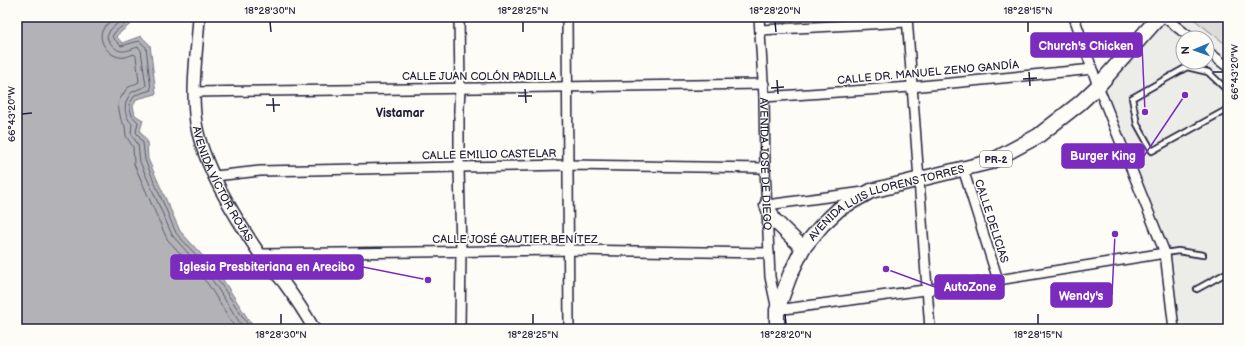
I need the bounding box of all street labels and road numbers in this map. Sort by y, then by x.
street label: CALLE DR. MANUEL ZENO GANDÍA [837,57,1020,87]
street label: CALLE JUAN COLÓN PADILLA [402,69,556,83]
street label: AVENIDA JOSÉ DE DIEGO [757,97,774,230]
street label: AVENIDA VÍCTOR ROJAS [190,125,256,244]
street label: CALLE EMILIO CASTELAR [422,147,556,162]
road number: PR-2 [980,151,1012,167]
street label: AVENIDA LUIS LLORENS TORRES [806,162,966,243]
street label: CALLE DELICIAS [972,178,1011,265]
street label: CALLE JOSÉ GAUTIER BENÍTEZ [432,232,598,246]

